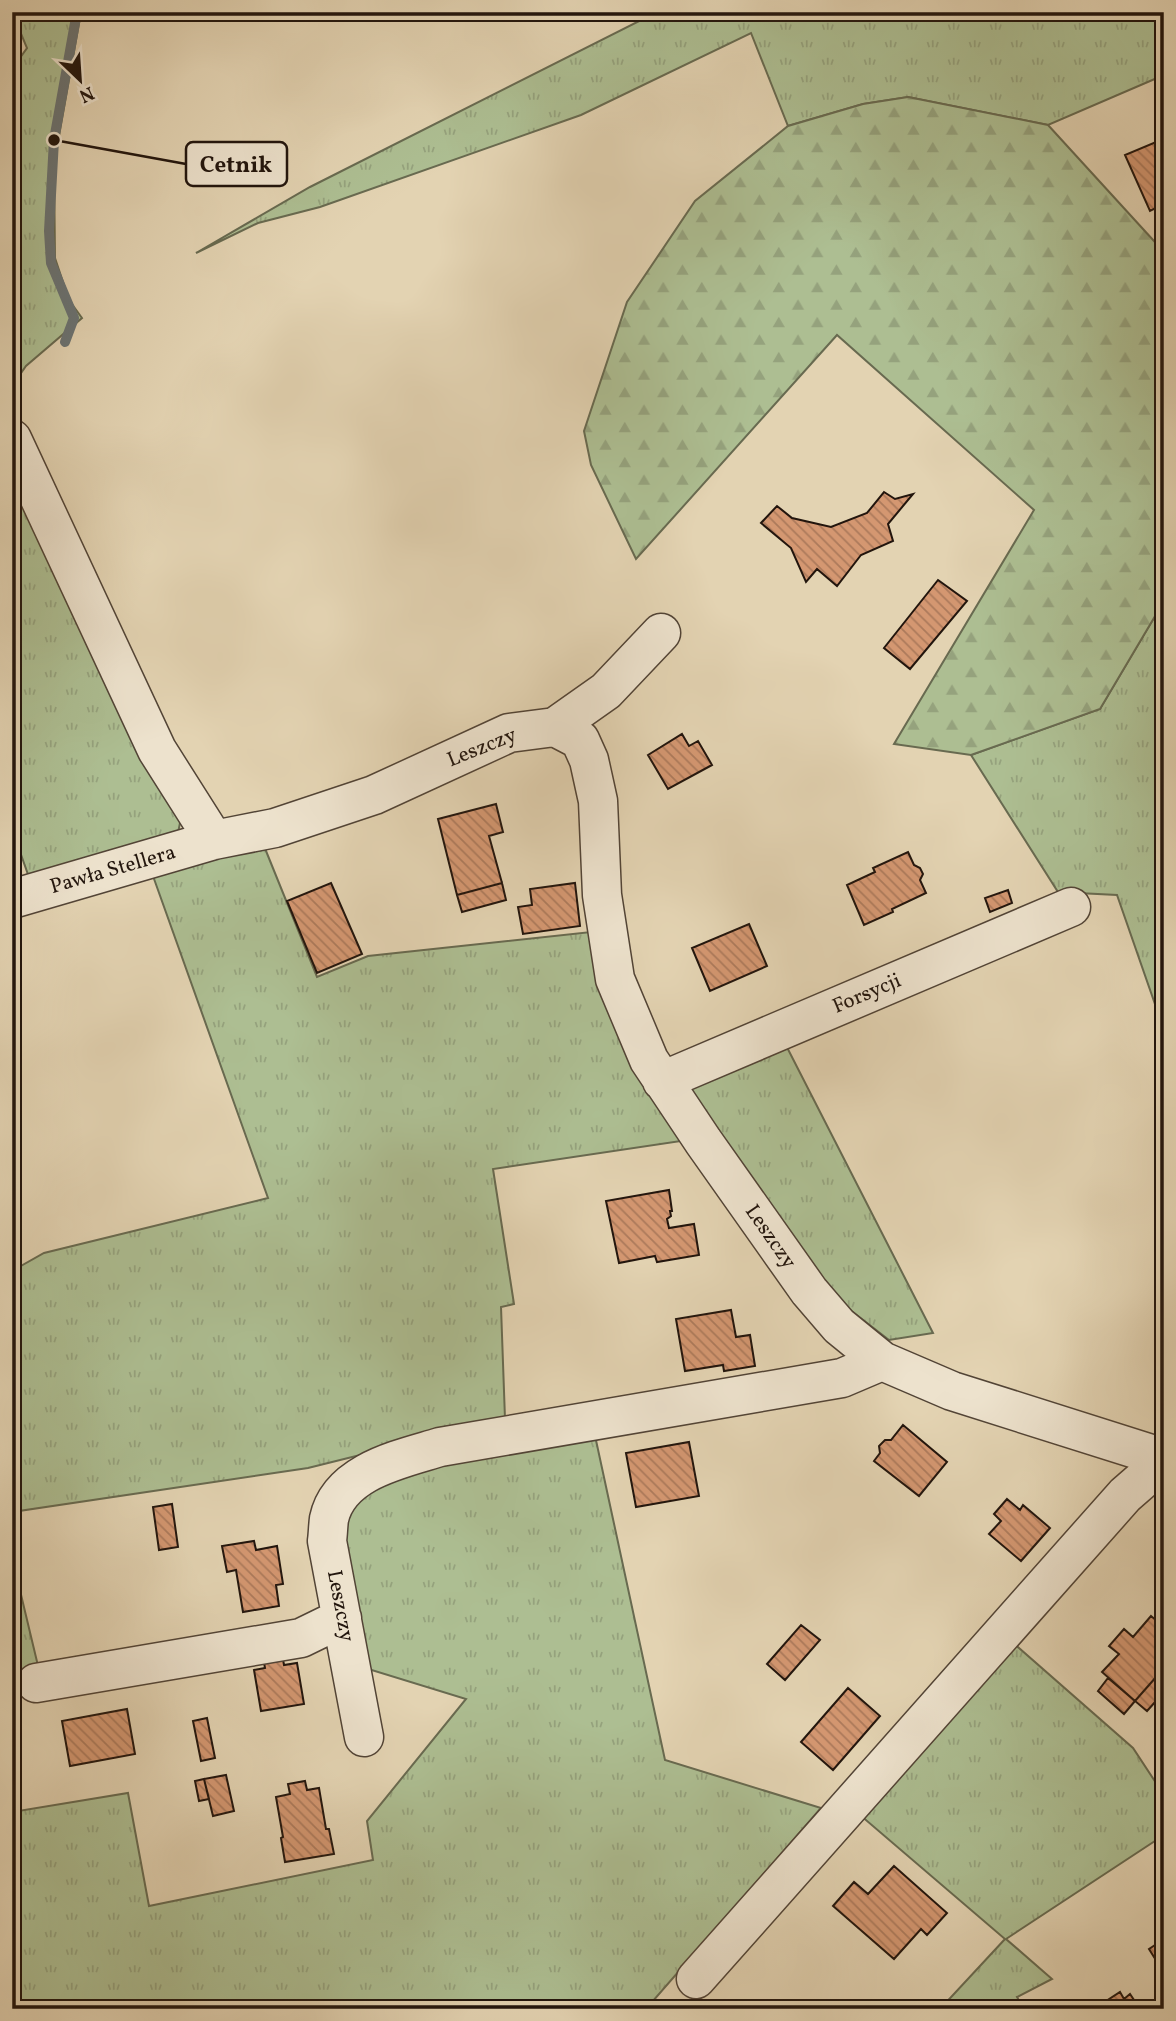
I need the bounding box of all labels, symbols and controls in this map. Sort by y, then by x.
north arrow [46,46,116,116]
text: N [74,79,98,108]
callout: Cetnik [186,142,287,186]
text: Cetnik [200,150,272,182]
street label: Leszczy [443,721,522,775]
street label: Pawła Stellera [47,838,179,902]
street label: Forsycji [828,967,906,1021]
street label: Leszczy [737,1199,803,1276]
street label: Leszczy [319,1568,361,1645]

